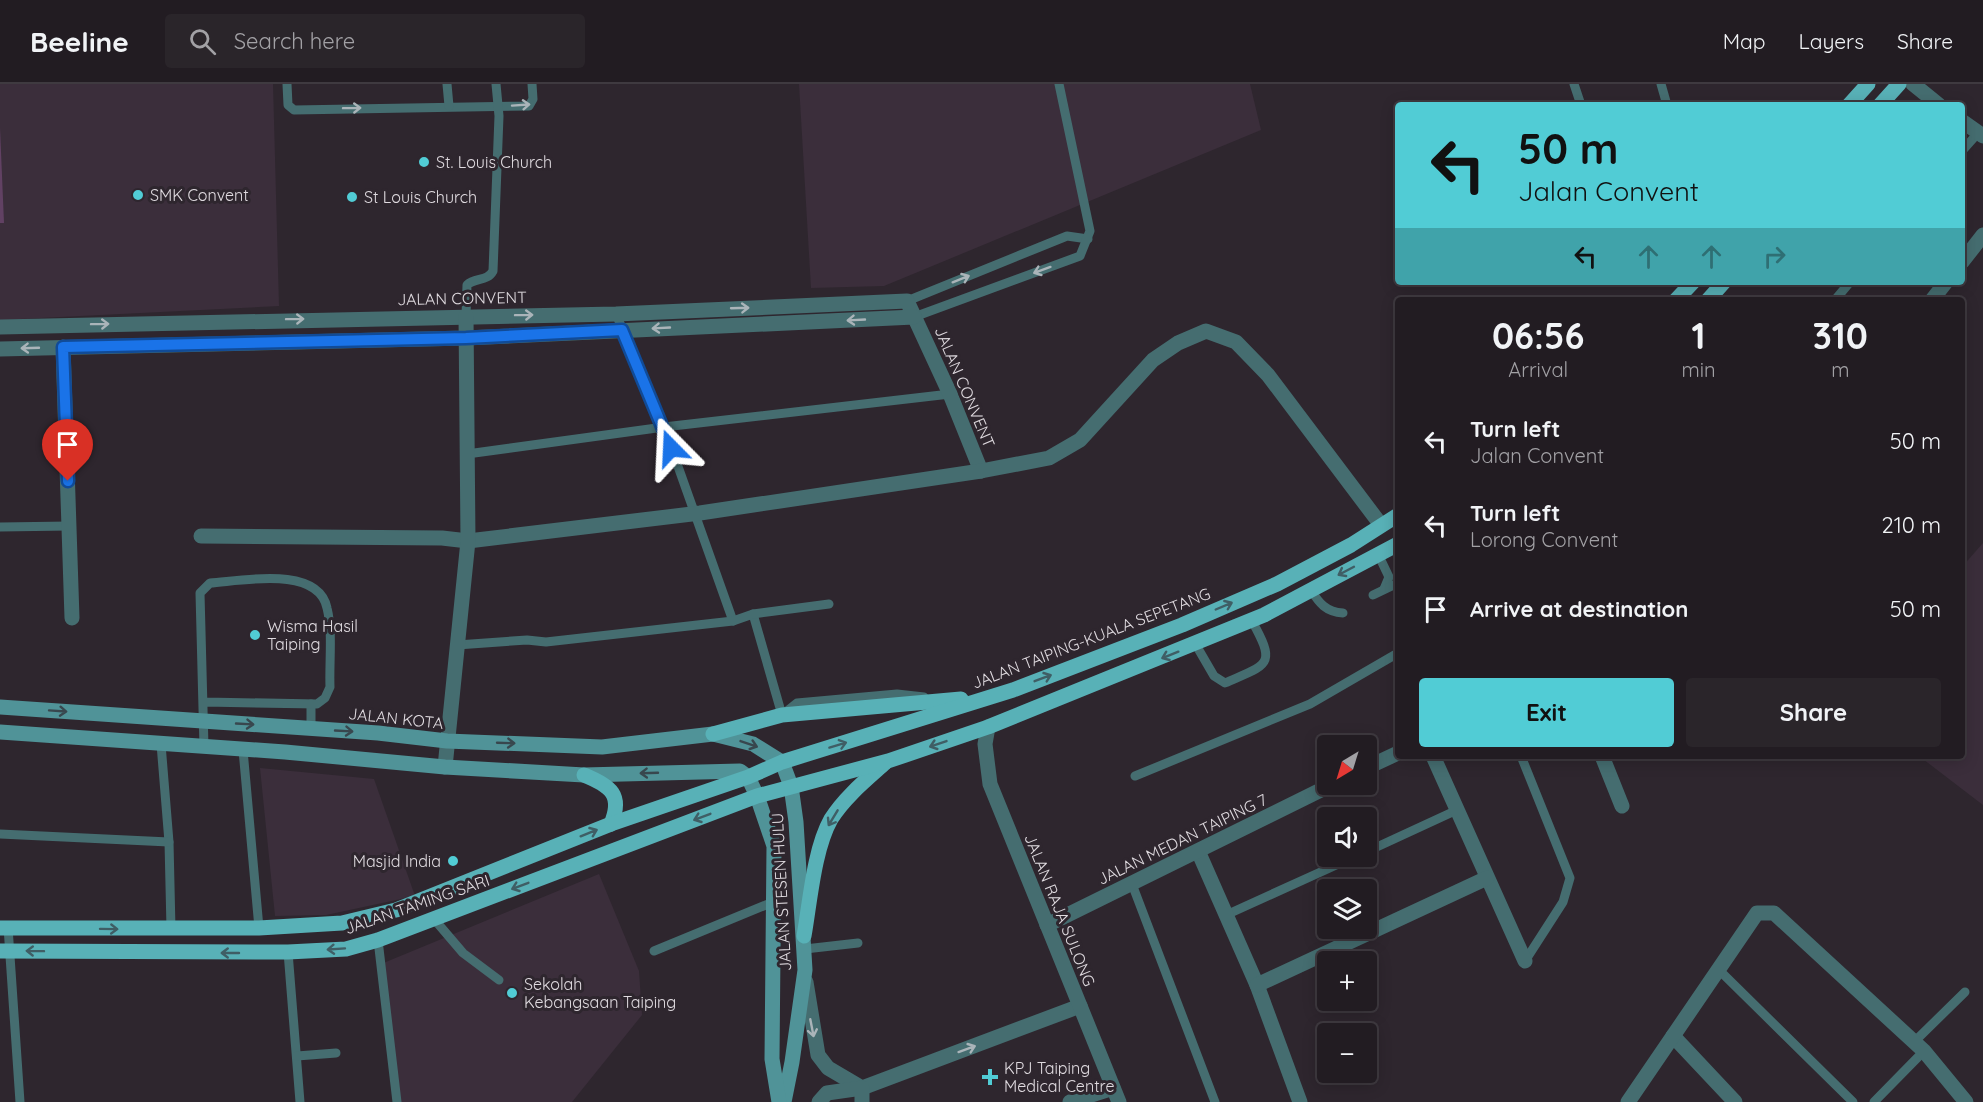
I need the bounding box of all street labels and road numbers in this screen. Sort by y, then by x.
street label: JALAN CONVENT [397,287,527,309]
street label: JALAN CONVENT [930,323,1000,451]
street label: JALAN TAIPING-KUALA SEPETANG [969,583,1213,693]
street label: JALAN KOTA [347,703,445,733]
street label: JALAN MEDAN TAIPING 7 [1094,789,1270,889]
street label: JALAN STESEN HULU [767,812,795,972]
street label: JALAN RAJA SULONG [1020,831,1100,989]
street label: JALAN TAMING SARI [342,870,492,938]

